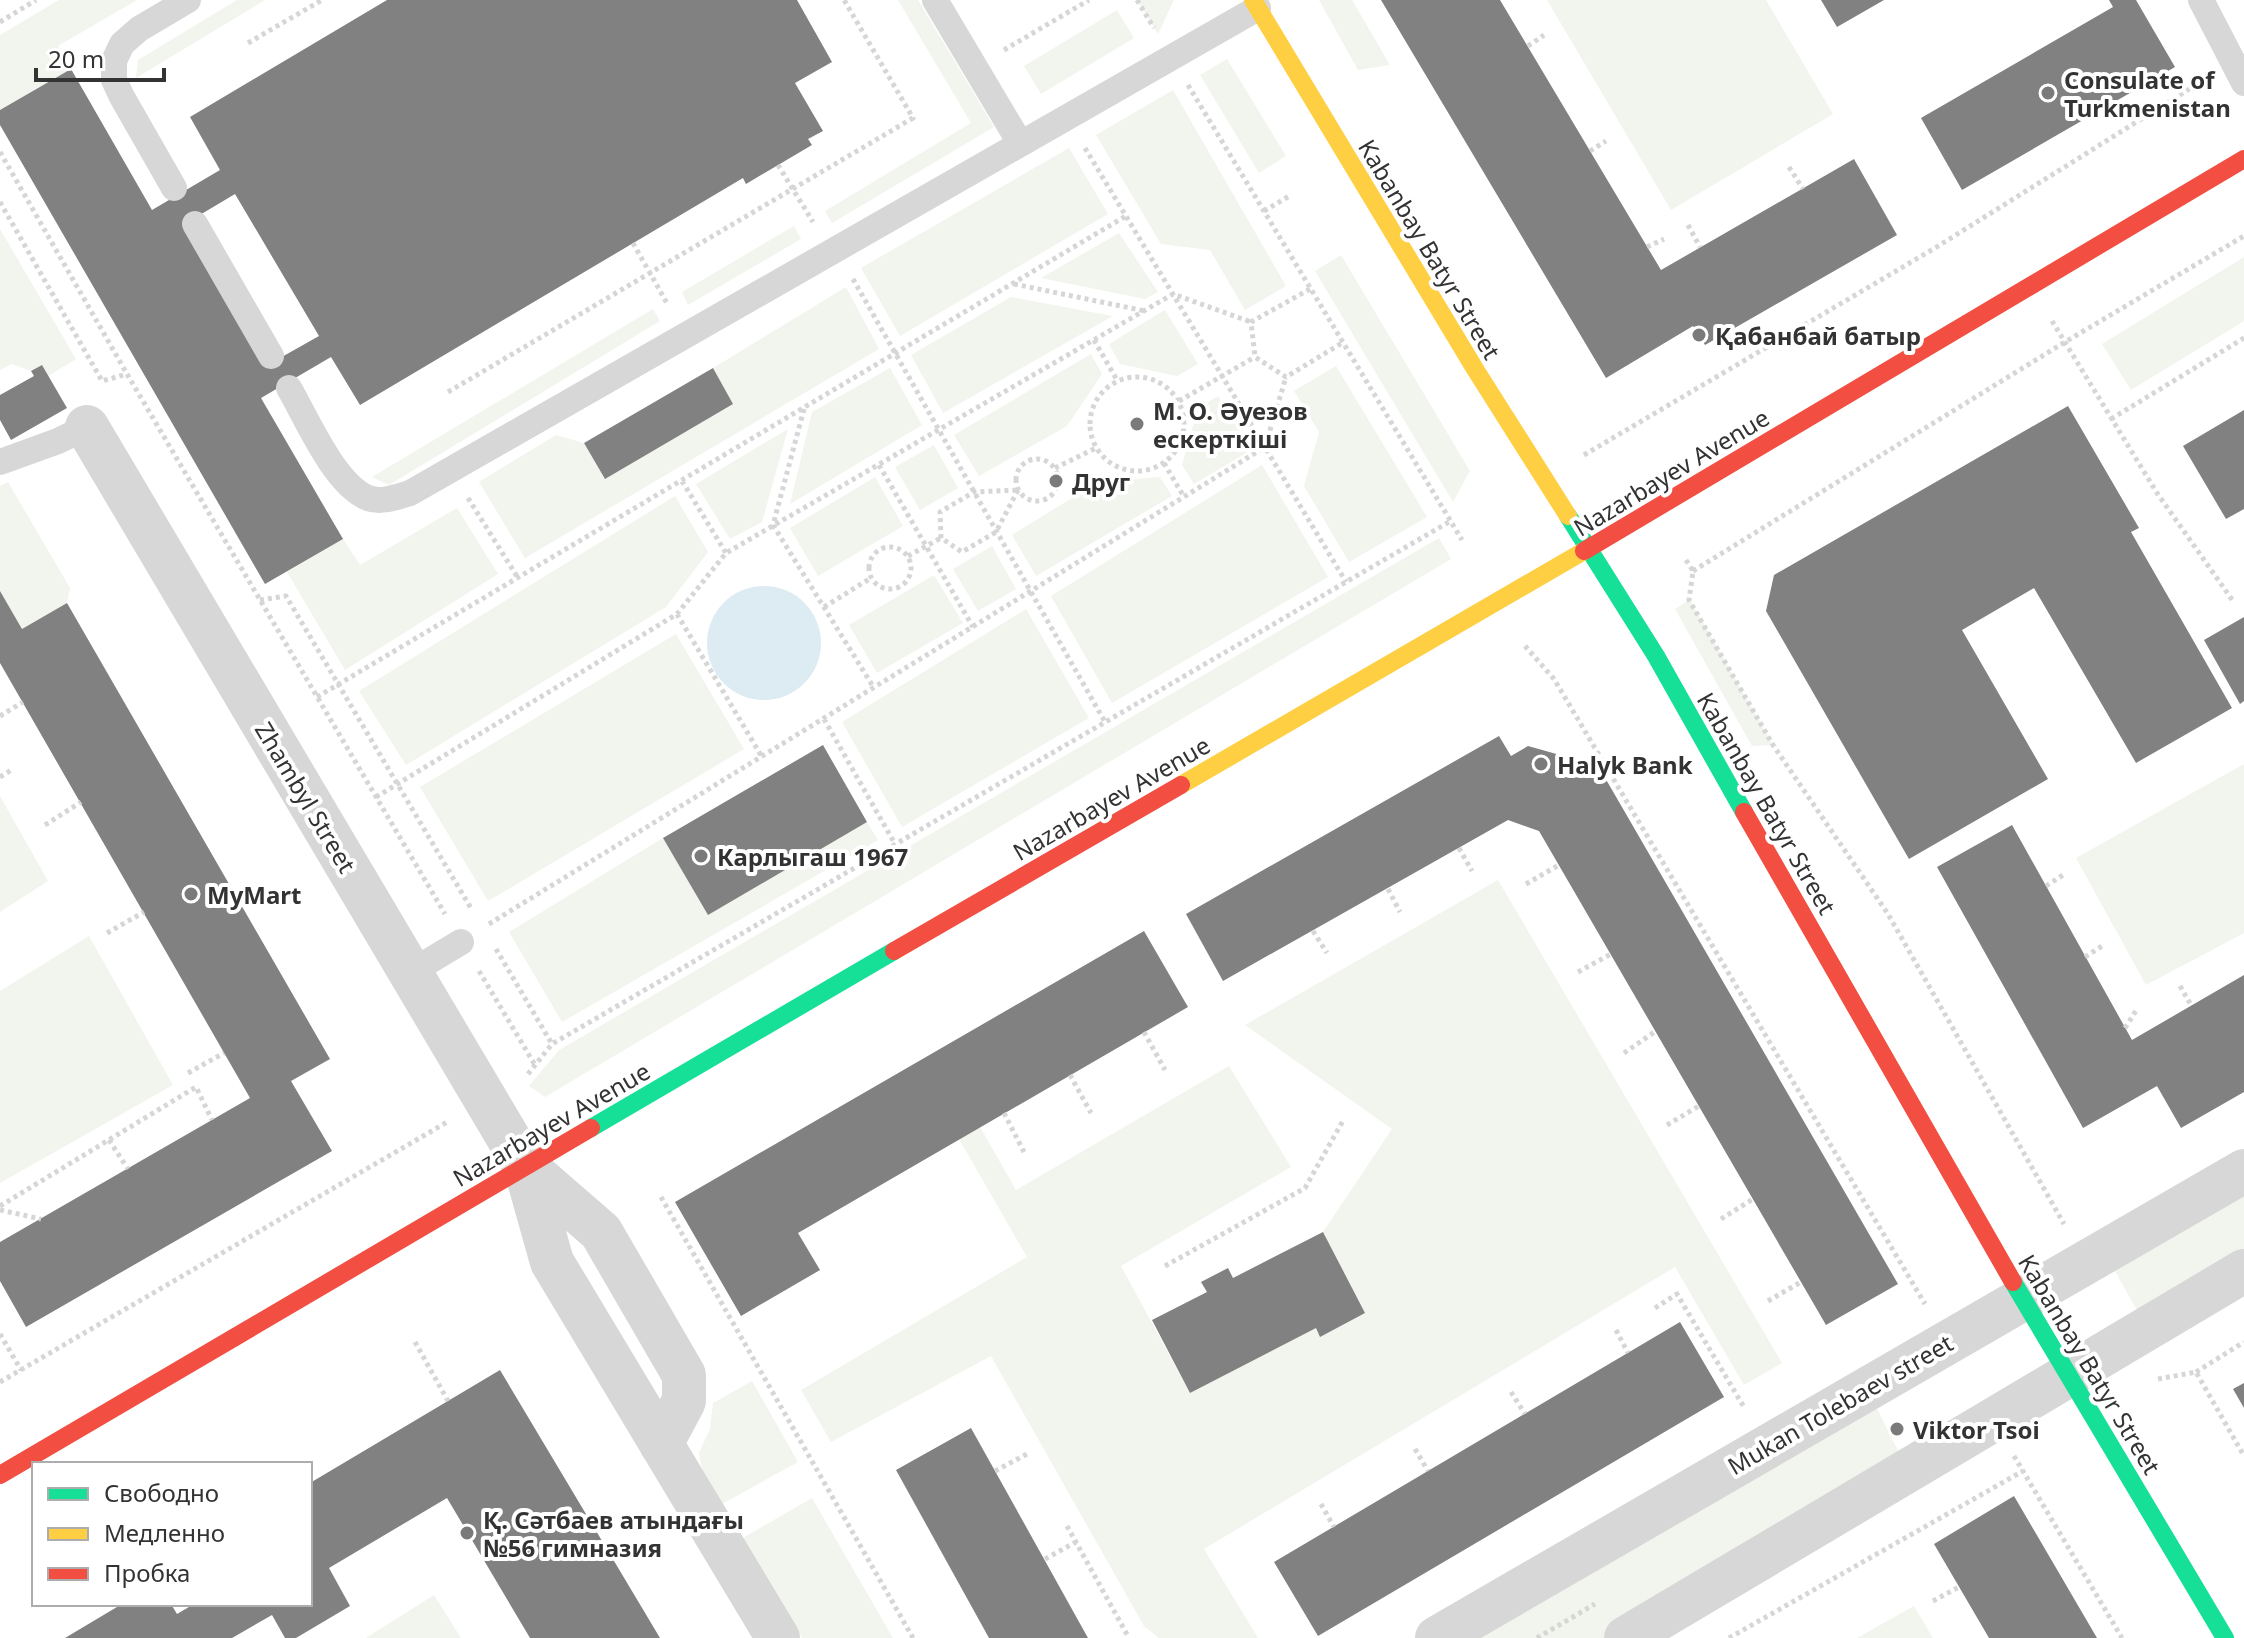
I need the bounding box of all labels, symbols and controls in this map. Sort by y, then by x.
scale bar [36,32,164,82]
text: 20 m [48,42,104,75]
place label: Consulate of Turkmenistan [2064,63,2231,124]
marker: Consulate of Turkmenistan [2039,84,2057,102]
street label: Kabanbay Batyr Street [1351,133,1509,365]
place label: Қабанбай батыр [1715,319,1921,352]
marker: Қабанбай батыр [1690,326,1708,344]
place label: М. О. Әуезов ескерткіші [1153,394,1307,455]
street label: Nazarbayev Avenue [1567,401,1775,543]
marker: М. О. Әуезов ескерткіші [1128,415,1146,433]
place label: Друг [1072,465,1130,498]
marker: Друг [1047,472,1065,490]
street label: Kabanbay Batyr Street [1690,686,1844,920]
street label: Zhambyl Street [248,715,364,879]
street label: Nazarbayev Avenue [1006,728,1216,868]
place label: Halyk Bank [1557,748,1693,781]
marker: Halyk Bank [1532,755,1550,773]
place label: Карлыгаш 1967 [717,840,908,873]
marker: Карлыгаш 1967 [692,847,710,865]
place label: MyMart [207,878,302,911]
marker: MyMart [182,885,200,903]
street label: Nazarbayev Avenue [446,1054,656,1194]
street label: Kabanbay Batyr Street [2011,1248,2169,1480]
street label: Mukan Tolebaev street [1721,1326,1959,1482]
place label: Viktor Tsoi [1913,1413,2040,1446]
marker: Viktor Tsoi [1888,1420,1906,1438]
legend [32,1462,312,1606]
text: Свободно [104,1476,219,1509]
place label: Қ. Сәтбаев атындағы №56 гимназия [483,1503,744,1564]
text: Медленно [104,1516,225,1549]
marker: Қ. Сәтбаев атындағы №56 гимназия [458,1524,476,1542]
text: Пробка [104,1556,190,1589]

